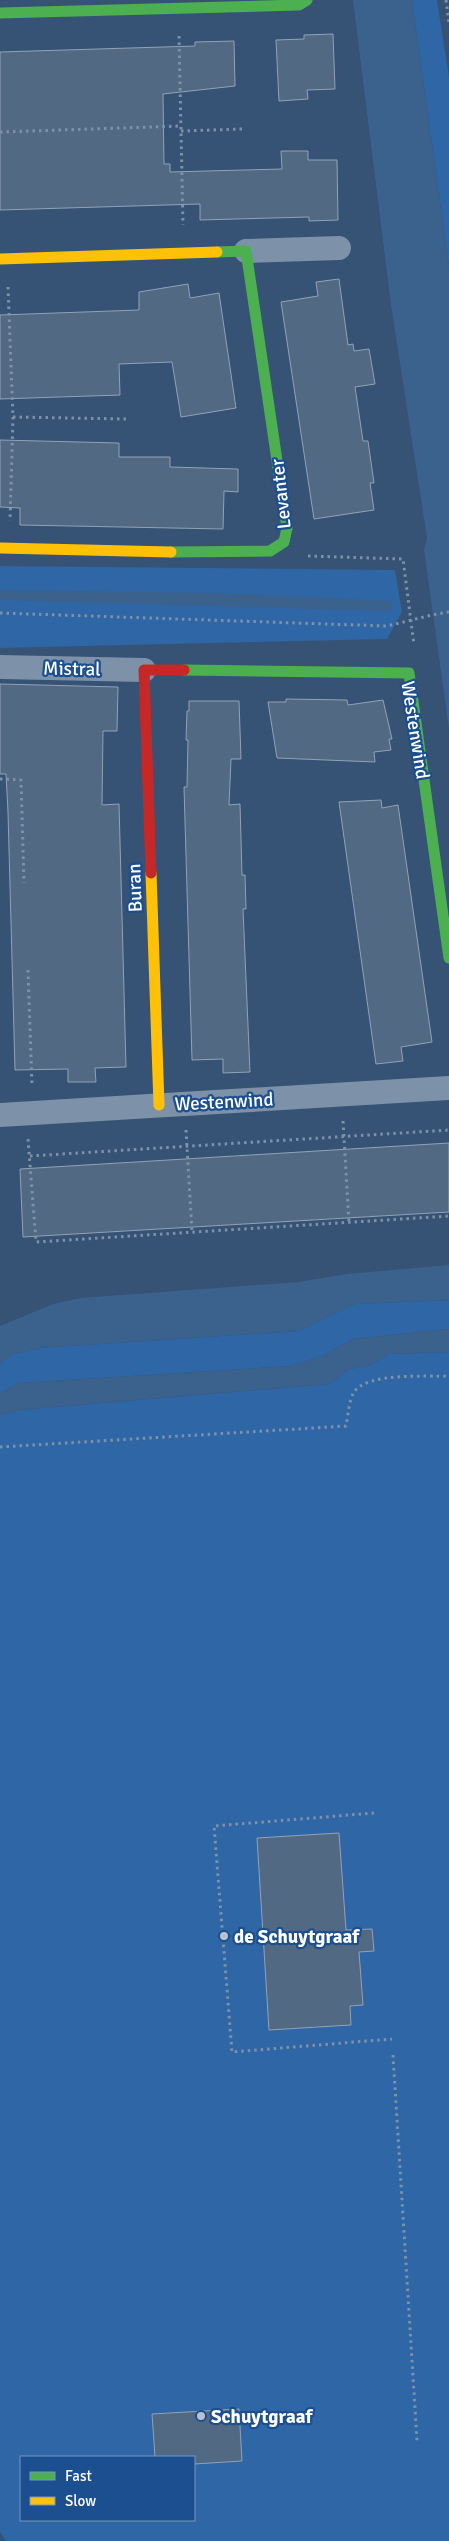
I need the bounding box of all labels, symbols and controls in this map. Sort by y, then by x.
street label: Levanter [265,458,297,530]
street label: Mistral [43,656,101,682]
street label: Westenwind [395,679,435,781]
street label: Buran [122,863,148,913]
street label: Westenwind [174,1087,274,1117]
place label: de Schuytgraaf [234,1925,360,1949]
marker: de Schuytgraaf [218,1930,230,1942]
place label: Schuytgraaf [211,2405,313,2429]
marker: Schuytgraaf [195,2410,207,2422]
legend [20,2456,195,2521]
text: Fast [65,2467,92,2485]
text: Slow [65,2492,96,2510]

